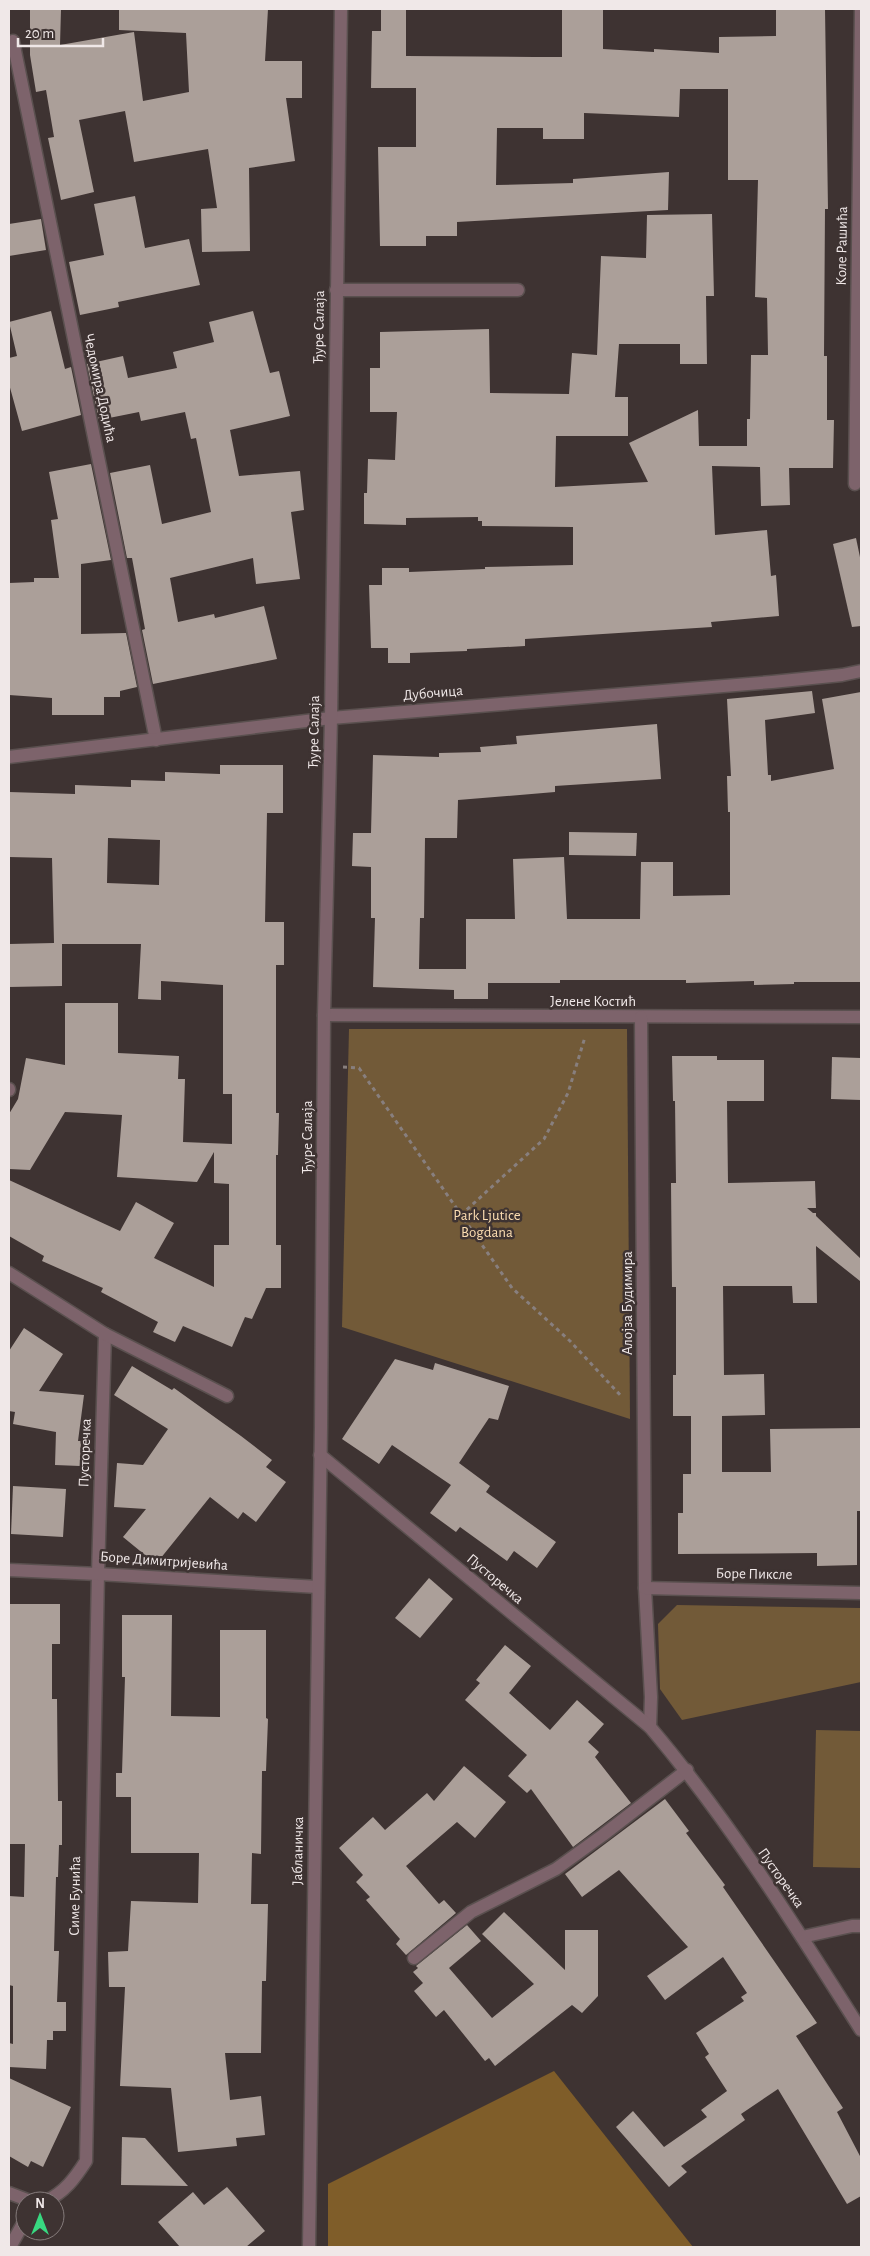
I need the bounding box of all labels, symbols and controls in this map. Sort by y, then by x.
scale bar [18,15,102,47]
text: 20 m [25,26,54,41]
street label: Коле Рашића [834,206,850,286]
street label: Ђуре Салаја [311,290,327,364]
street label: Чедомира Додића [81,332,119,444]
street label: Дубочица [402,683,464,703]
street label: Ђуре Салаја [306,695,322,769]
street label: Јелене Костић [550,994,636,1009]
street label: Ђуре Салаја [300,1100,315,1174]
park label: Park Ljutice Bogdana [453,1208,521,1240]
street label: Алојза Будимира [620,1251,635,1355]
street label: Пусторечка [76,1418,94,1488]
street label: Боре Димитријевића [99,1549,229,1573]
street label: Пусторечка [464,1551,526,1607]
street label: Боре Пиксле [715,1566,793,1582]
street label: Јабланичка [290,1816,306,1886]
street label: Пусторечка [755,1845,807,1911]
street label: Симе Бунића [67,1856,83,1936]
north arrow [15,2191,65,2241]
text: N [35,2197,45,2211]

